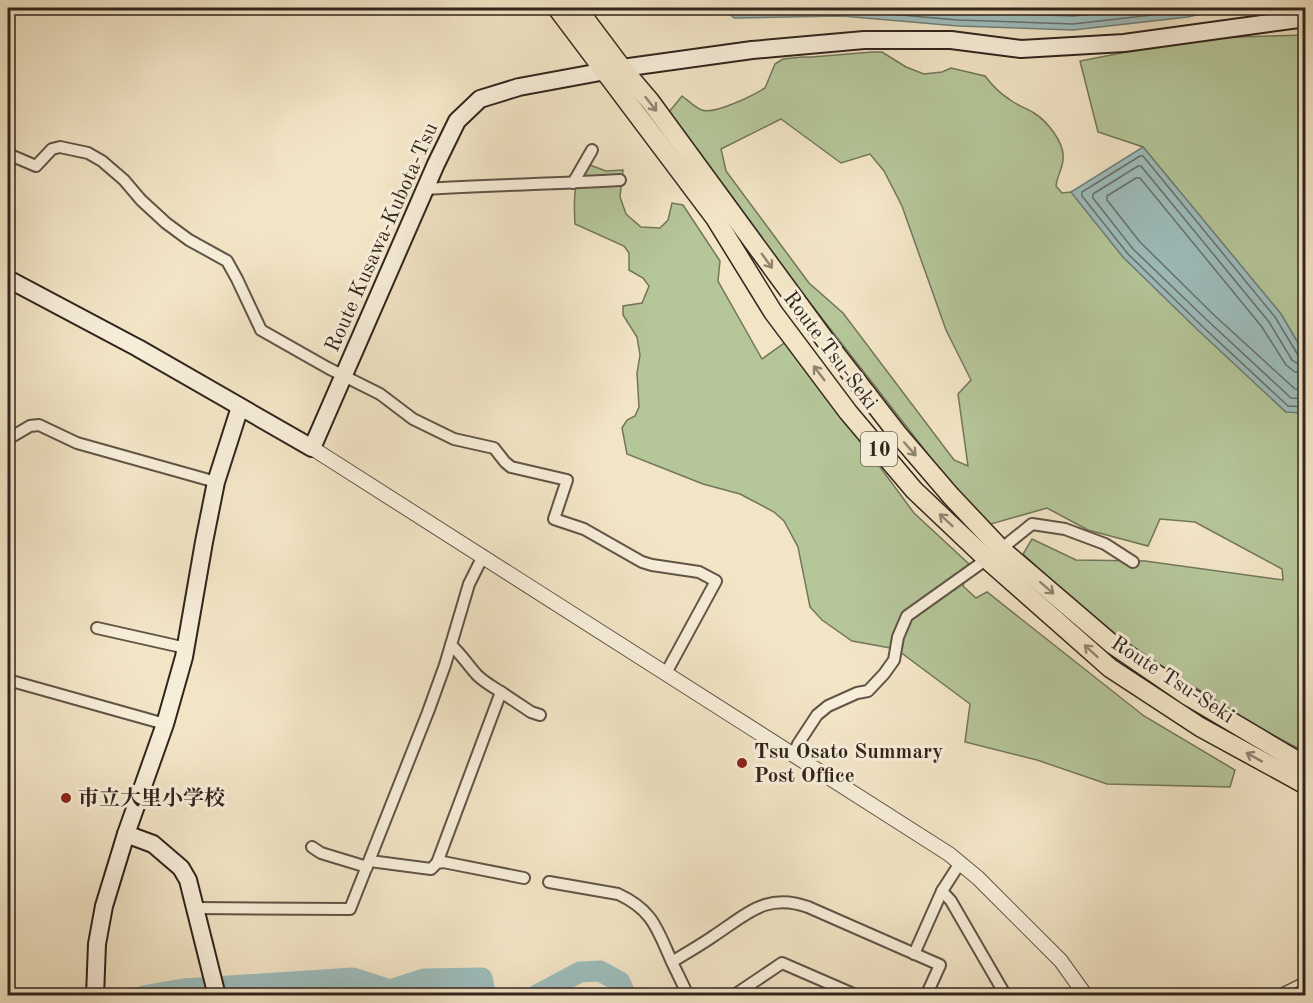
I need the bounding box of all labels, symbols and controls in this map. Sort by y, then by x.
one-way arrow [645,95,658,111]
street label: Route Kusawa-Kubota-Tsu [322,120,442,355]
one-way arrow [761,252,773,268]
street label: Route Tsu-Seki [779,288,881,414]
one-way arrow [813,366,825,382]
road number: 10 [861,432,897,466]
one-way arrow [903,441,917,456]
one-way arrow [939,513,954,528]
one-way arrow [1039,581,1054,595]
street label: Route Tsu-Seki [1107,633,1237,728]
one-way arrow [1084,644,1099,658]
place label: Tsu Osato Summary Post Office [754,742,943,787]
one-way arrow [1246,751,1263,763]
marker: Tsu Osato Summary Post Office [735,756,749,770]
place label: 市立大里小学校 [78,787,225,810]
marker: 市立大里小学校 [59,791,73,805]

